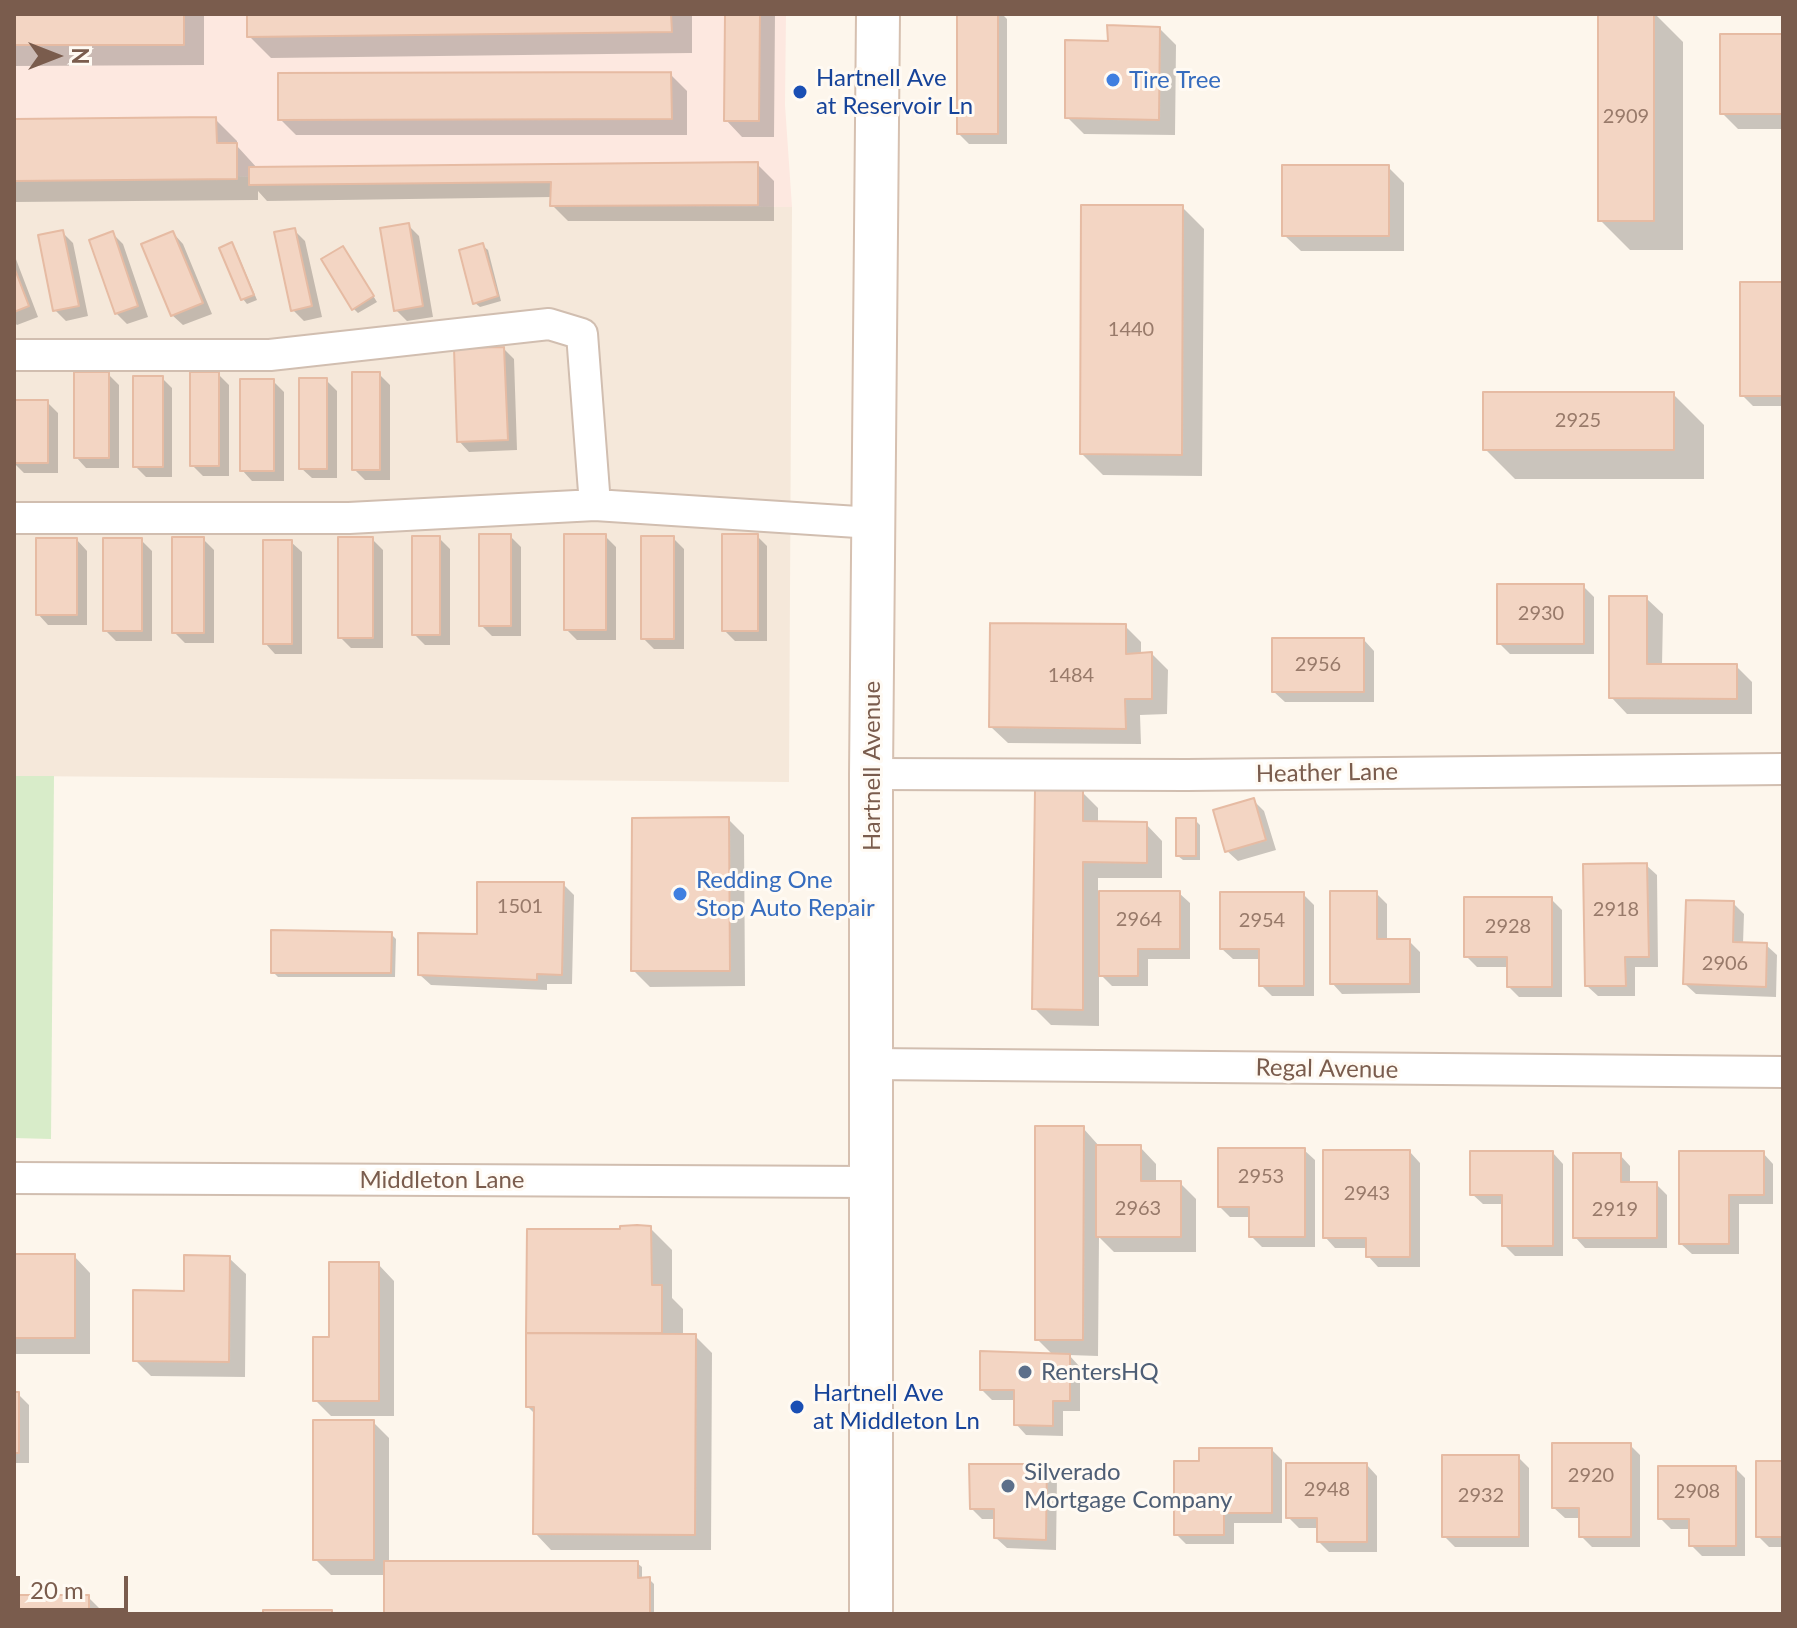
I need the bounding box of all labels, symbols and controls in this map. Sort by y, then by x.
north arrow [16,16,96,96]
text: N [67,48,94,64]
place label: Hartnell Ave at Reservoir Ln [816,64,973,120]
place label: Tire Tree [1129,66,1221,94]
marker: Tire Tree [1104,71,1122,89]
marker: Hartnell Ave at Reservoir Ln [791,83,809,101]
house number: 2909 [1603,105,1649,129]
house number: 1440 [1108,318,1154,342]
house number: 2925 [1555,409,1601,433]
house number: 2930 [1518,602,1564,626]
house number: 2956 [1295,653,1341,677]
house number: 1484 [1048,664,1094,688]
street label: Hartnell Avenue [858,681,886,851]
street label: Heather Lane [1256,757,1398,789]
place label: Redding One Stop Auto Repair [696,866,875,922]
marker: Redding One Stop Auto Repair [671,885,689,903]
house number: 1501 [497,895,543,919]
house number: 2918 [1593,898,1639,922]
house number: 2964 [1116,908,1162,932]
house number: 2954 [1239,909,1285,933]
house number: 2928 [1485,915,1531,939]
house number: 2906 [1702,952,1748,976]
street label: Regal Avenue [1255,1053,1399,1085]
house number: 2953 [1238,1165,1284,1189]
street label: Middleton Lane [360,1166,524,1194]
house number: 2943 [1344,1182,1390,1206]
house number: 2963 [1115,1197,1161,1221]
house number: 2919 [1592,1198,1638,1222]
place label: RentersHQ [1041,1358,1159,1386]
marker: RentersHQ [1016,1363,1034,1381]
place label: Hartnell Ave at Middleton Ln [813,1379,980,1435]
marker: Hartnell Ave at Middleton Ln [788,1398,806,1416]
place label: Silverado Mortgage Company [1024,1458,1232,1514]
house number: 2920 [1568,1464,1614,1488]
marker: Silverado Mortgage Company [999,1477,1017,1495]
house number: 2948 [1304,1478,1350,1502]
house number: 2908 [1674,1480,1720,1504]
house number: 2932 [1458,1484,1504,1508]
scale bar [20,1560,132,1610]
text: 20 m [30,1575,84,1604]

